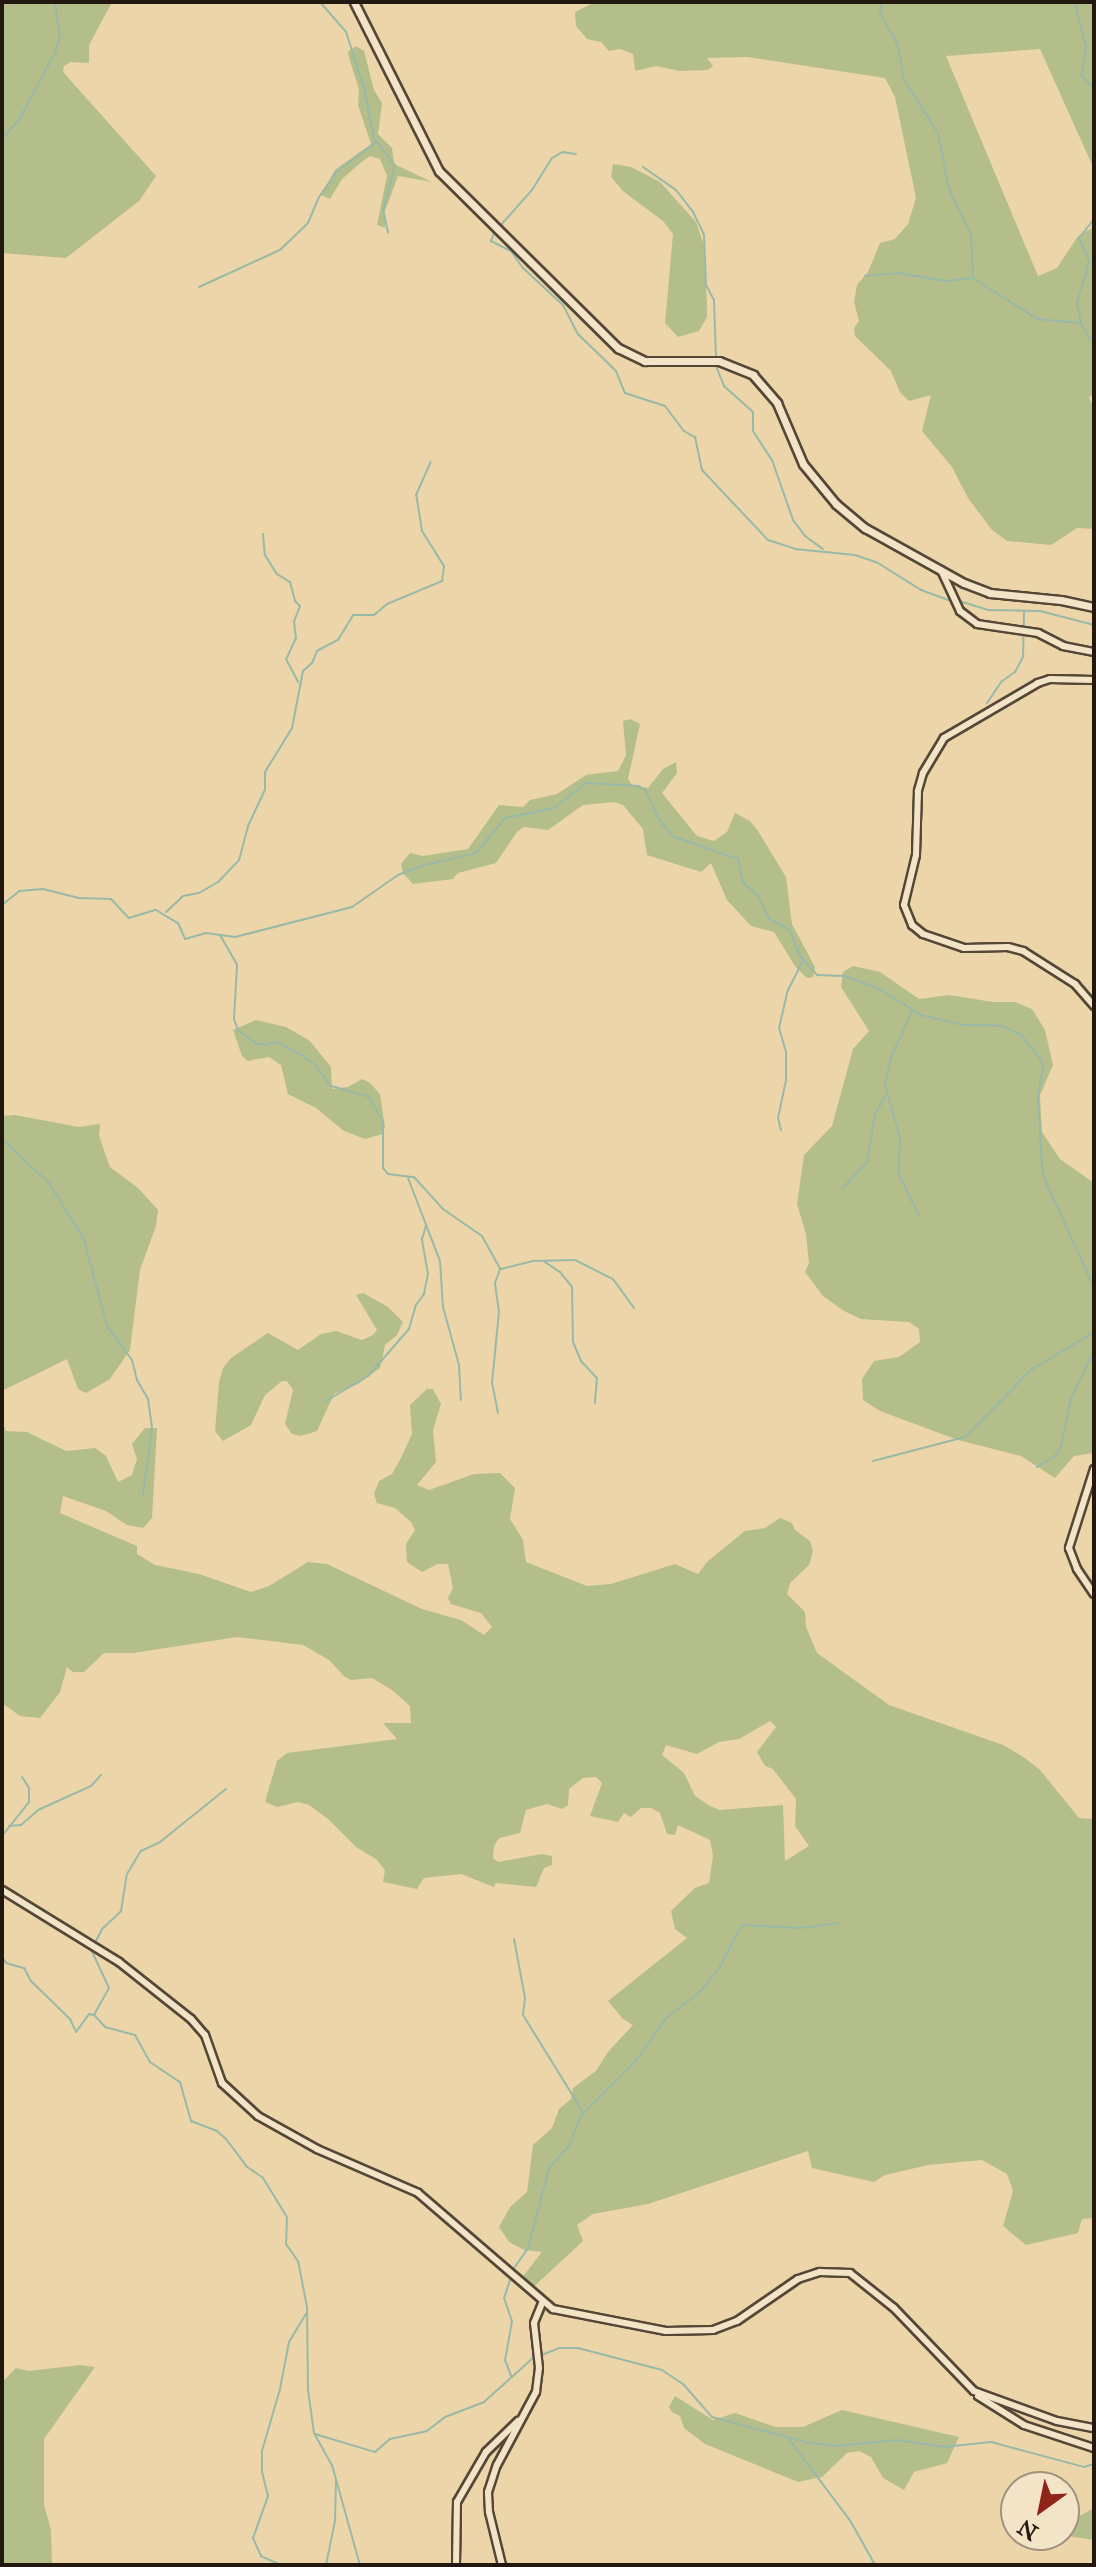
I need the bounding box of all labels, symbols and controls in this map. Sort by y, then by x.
north arrow [1000,2471,1080,2551]
text: N [1013,2513,1043,2546]

